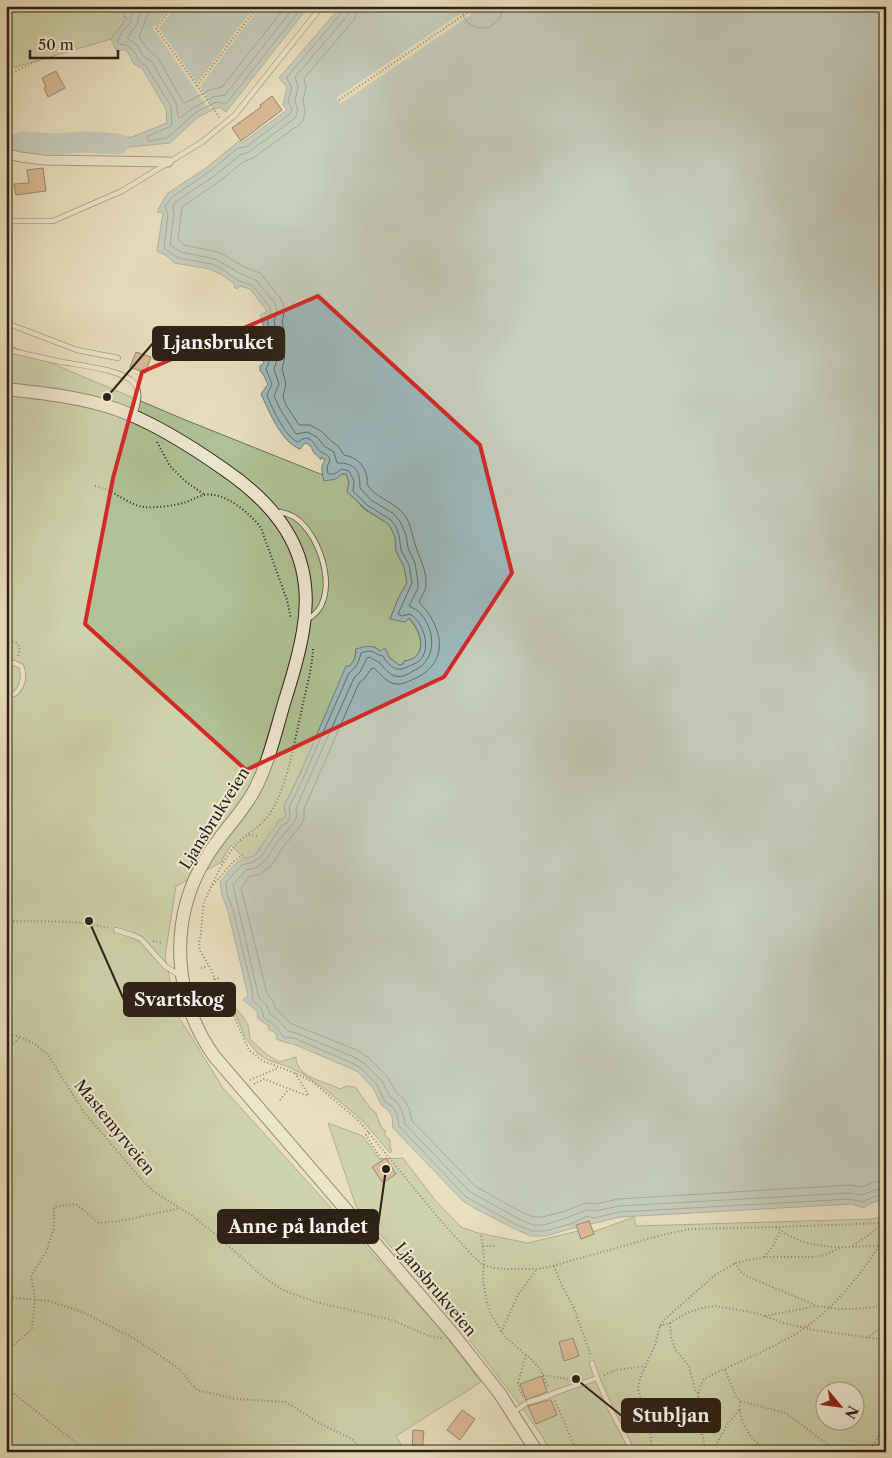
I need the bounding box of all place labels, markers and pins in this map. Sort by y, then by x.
callout: Ljansbruket [153,327,284,360]
callout: Svartskog [124,983,235,1016]
callout: Anne på landet [218,1210,378,1243]
callout: Stubljan [622,1399,720,1432]

